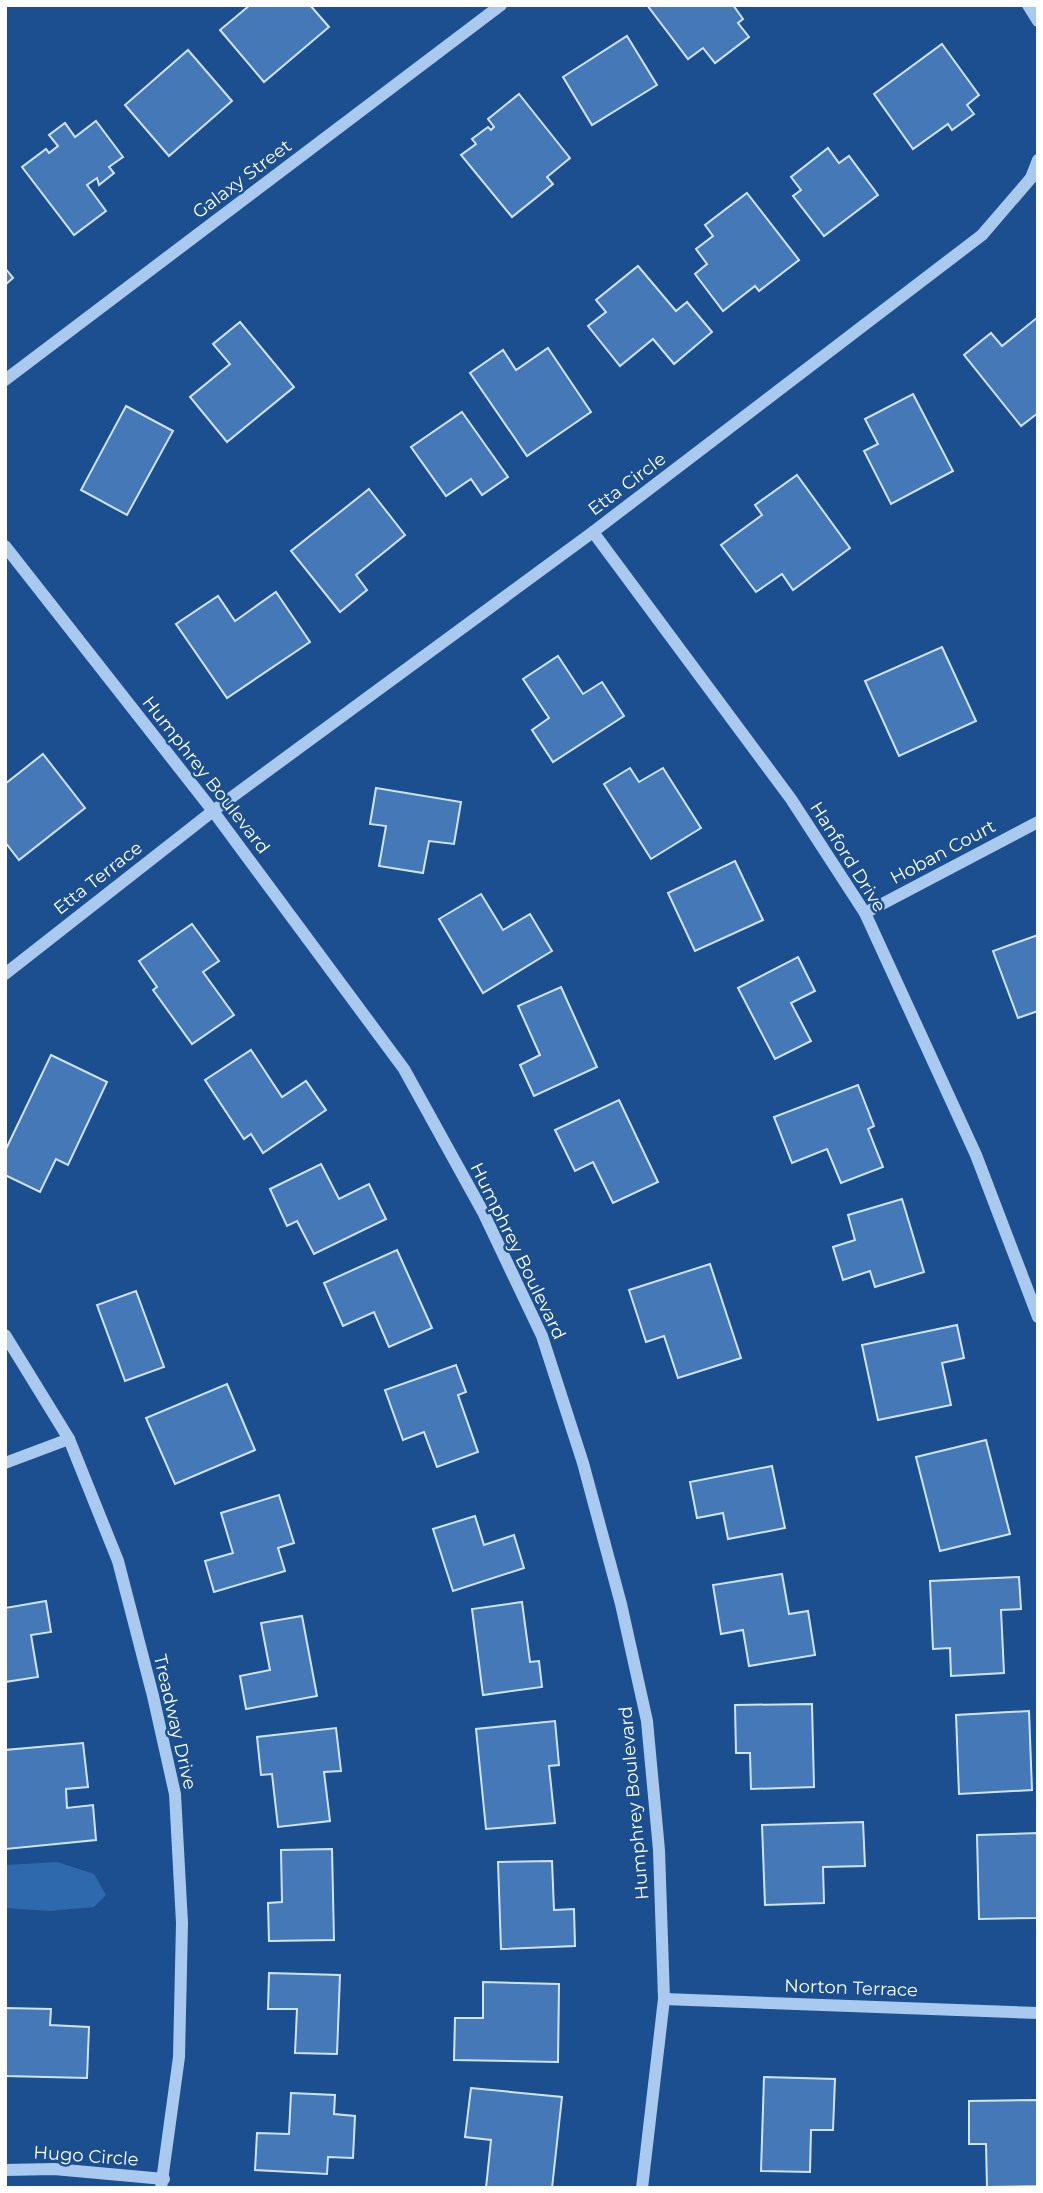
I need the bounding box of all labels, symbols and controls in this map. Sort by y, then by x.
street label: Galaxy Street [188,135,296,223]
street label: Etta Circle [584,448,670,520]
street label: Humphrey Boulevard [138,692,274,858]
street label: Hanford Drive [805,798,891,916]
street label: Hoban Court [887,815,999,889]
street label: Etta Terrace [49,837,147,919]
street label: Humphrey Boulevard [466,1159,570,1343]
street label: Treadway Drive [149,1652,201,1792]
street label: Humphrey Boulevard [615,1705,653,1901]
street label: Norton Terrace [784,1975,918,2001]
street label: Hugo Circle [33,2141,139,2171]

